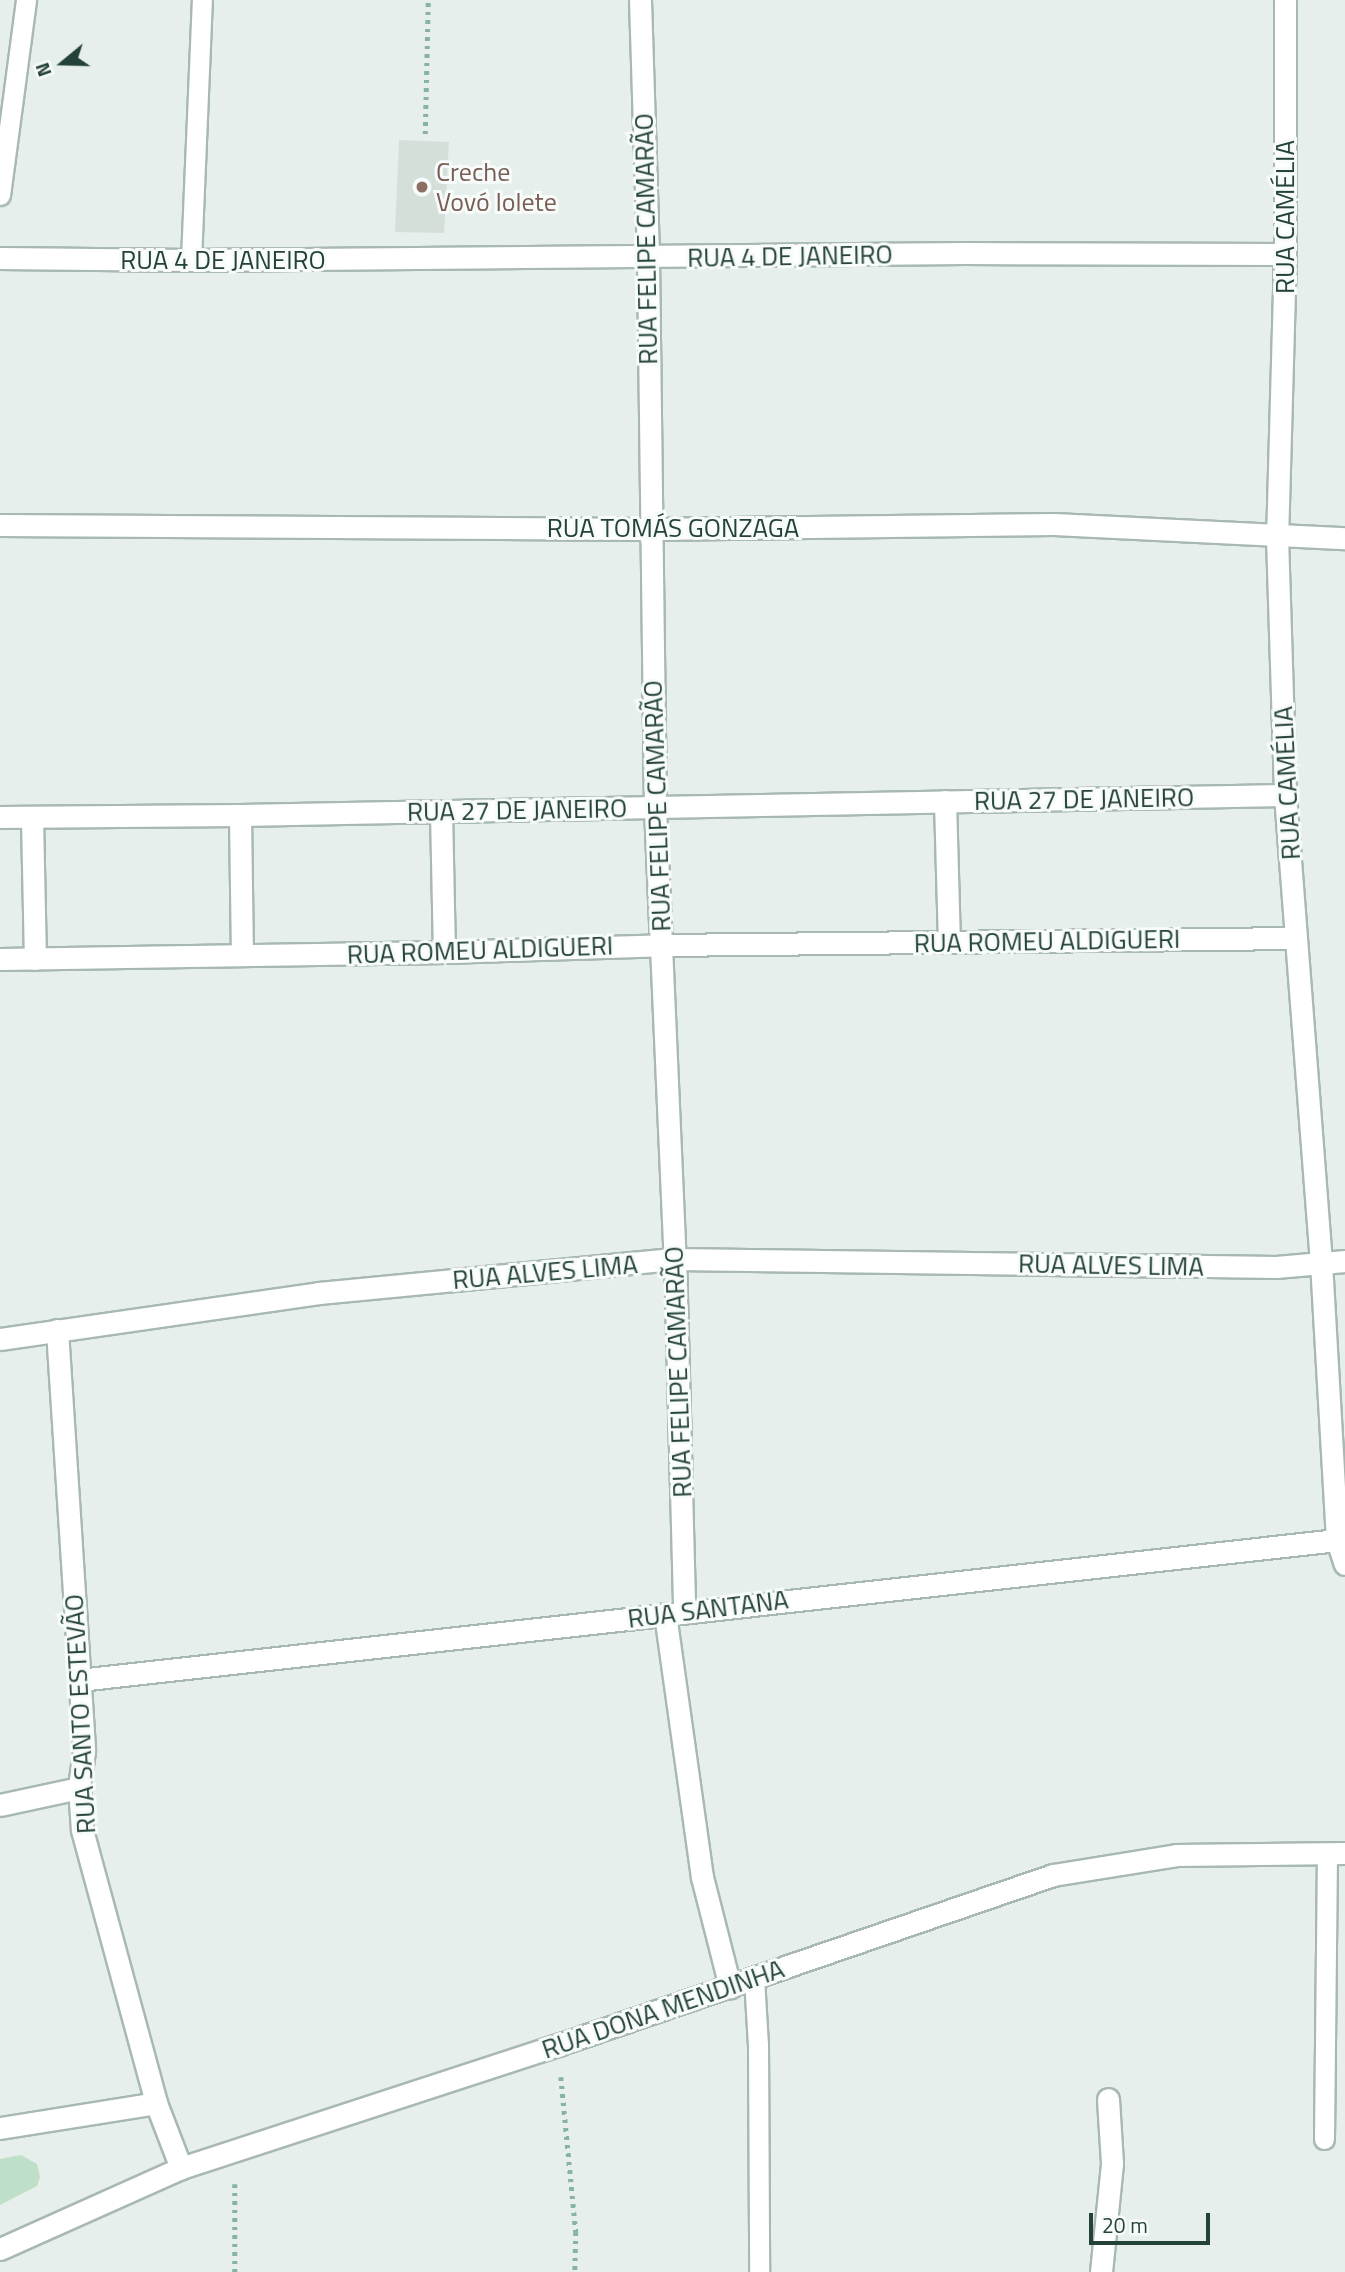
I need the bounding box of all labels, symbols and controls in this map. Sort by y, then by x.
north arrow [28,28,98,98]
text: N [27,59,59,81]
street label: RUA FELIPE CAMARÃO [628,113,664,365]
street label: RUA CAMÉLIA [1269,140,1301,294]
place label: Creche Vovó Iolete [436,156,557,218]
marker: Creche Vovó Iolete [414,179,430,195]
street label: RUA 4 DE JANEIRO [687,239,893,273]
street label: RUA 4 DE JANEIRO [120,244,326,276]
street label: RUA TOMÁS GONZAGA [547,512,799,544]
street label: RUA FELIPE CAMARÃO [637,680,677,932]
street label: RUA CAMÉLIA [1267,705,1307,861]
street label: RUA 27 DE JANEIRO [974,781,1194,817]
street label: RUA 27 DE JANEIRO [407,792,627,828]
street label: RUA ROMEU ALDIGUERI [914,923,1180,959]
street label: RUA ROMEU ALDIGUERI [346,930,614,970]
street label: RUA FELIPE CAMARÃO [658,1246,698,1498]
street label: RUA ALVES LIMA [451,1248,639,1296]
street label: RUA ALVES LIMA [1018,1248,1204,1282]
street label: RUA SANTANA [626,1584,790,1634]
street label: RUA SANTO ESTEVÃO [58,1593,102,1835]
street label: RUA DONA MENDINHA [538,1953,788,2065]
scale bar [1093,2198,1214,2242]
text: 20 m [1102,2209,1148,2241]

